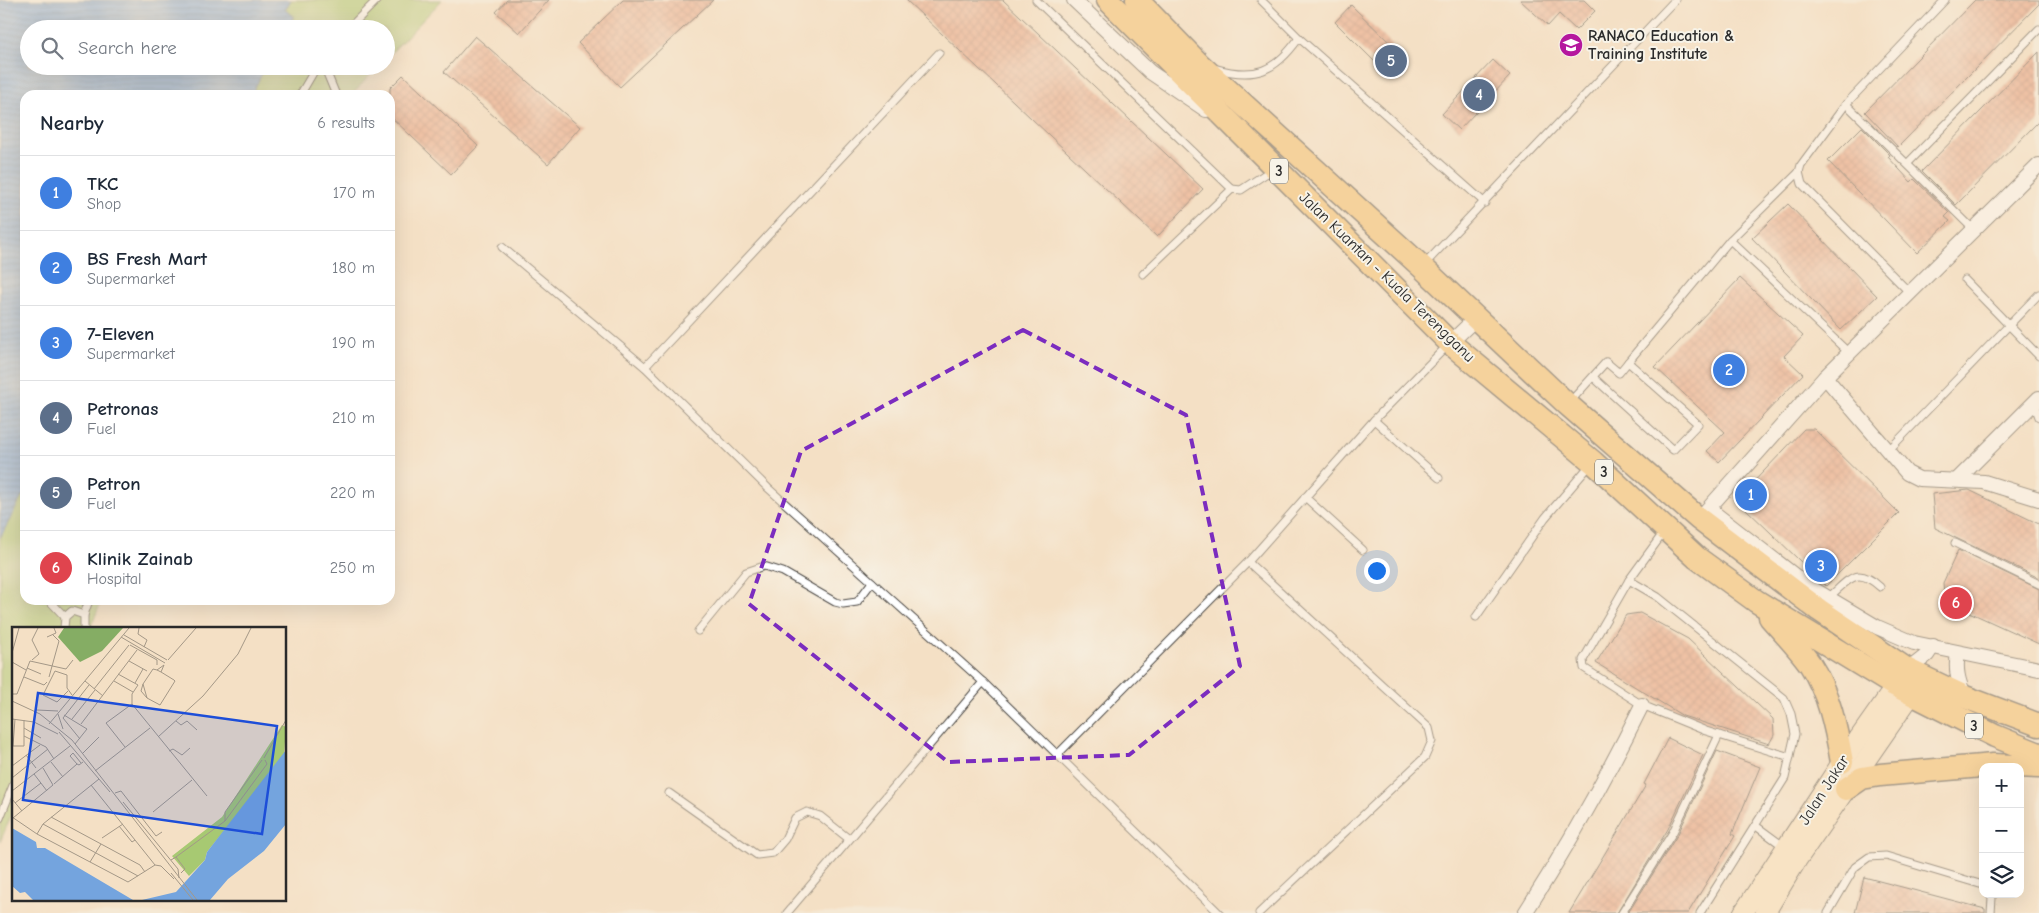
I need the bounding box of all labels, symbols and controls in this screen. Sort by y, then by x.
search box [20,20,395,75]
place label: RANACO Education & Training Institute [1588,27,1734,63]
school or university icon: RANACO Education & Training Institute [1558,32,1584,58]
icon: search [38,34,66,62]
text: Search here [78,37,177,59]
pin: 5 [1375,42,1407,80]
pin: 4 [1463,76,1495,114]
text: Nearby [40,111,104,135]
text: 6 results [317,114,375,132]
road number: 3 [1270,158,1288,184]
text: TKC [87,173,118,195]
text: 1 [53,184,59,202]
text: 170 m [333,184,375,202]
street label: Jalan Kuantan - Kuala Terengganu [1296,188,1478,366]
text: Shop [87,195,121,213]
text: BS Fresh Mart [87,248,207,270]
text: 2 [52,259,60,277]
text: 180 m [332,259,375,277]
text: Supermarket [87,270,175,288]
text: 7-Eleven [87,323,154,345]
text: 3 [52,334,60,352]
text: 190 m [332,334,375,352]
text: Supermarket [87,345,175,363]
pin: 2 [1713,351,1745,389]
text: Petronas [87,398,158,420]
text: 4 [52,409,60,427]
text: 210 m [332,409,375,427]
text: Fuel [87,420,116,438]
road number: 3 [1595,460,1613,484]
text: Petron [87,473,141,495]
pin: 1 [1735,476,1767,514]
text: 5 [52,484,60,502]
text: 220 m [330,484,375,502]
text: Fuel [87,495,116,513]
pin: 3 [1805,547,1837,585]
text: Klinik Zainab [87,548,193,570]
your location [1364,558,1390,584]
text: 6 [52,559,60,577]
text: 250 m [330,559,375,577]
text: Hospital [87,570,142,588]
pin: 6 [1940,584,1972,622]
inset map [12,627,286,900]
road number: 3 [1965,714,1983,738]
street label: Jalan Jakar [1795,751,1853,828]
map controls [1979,763,2024,898]
button: + [1979,763,2024,808]
button: − [1979,808,2024,853]
button: layers [1979,853,2024,898]

